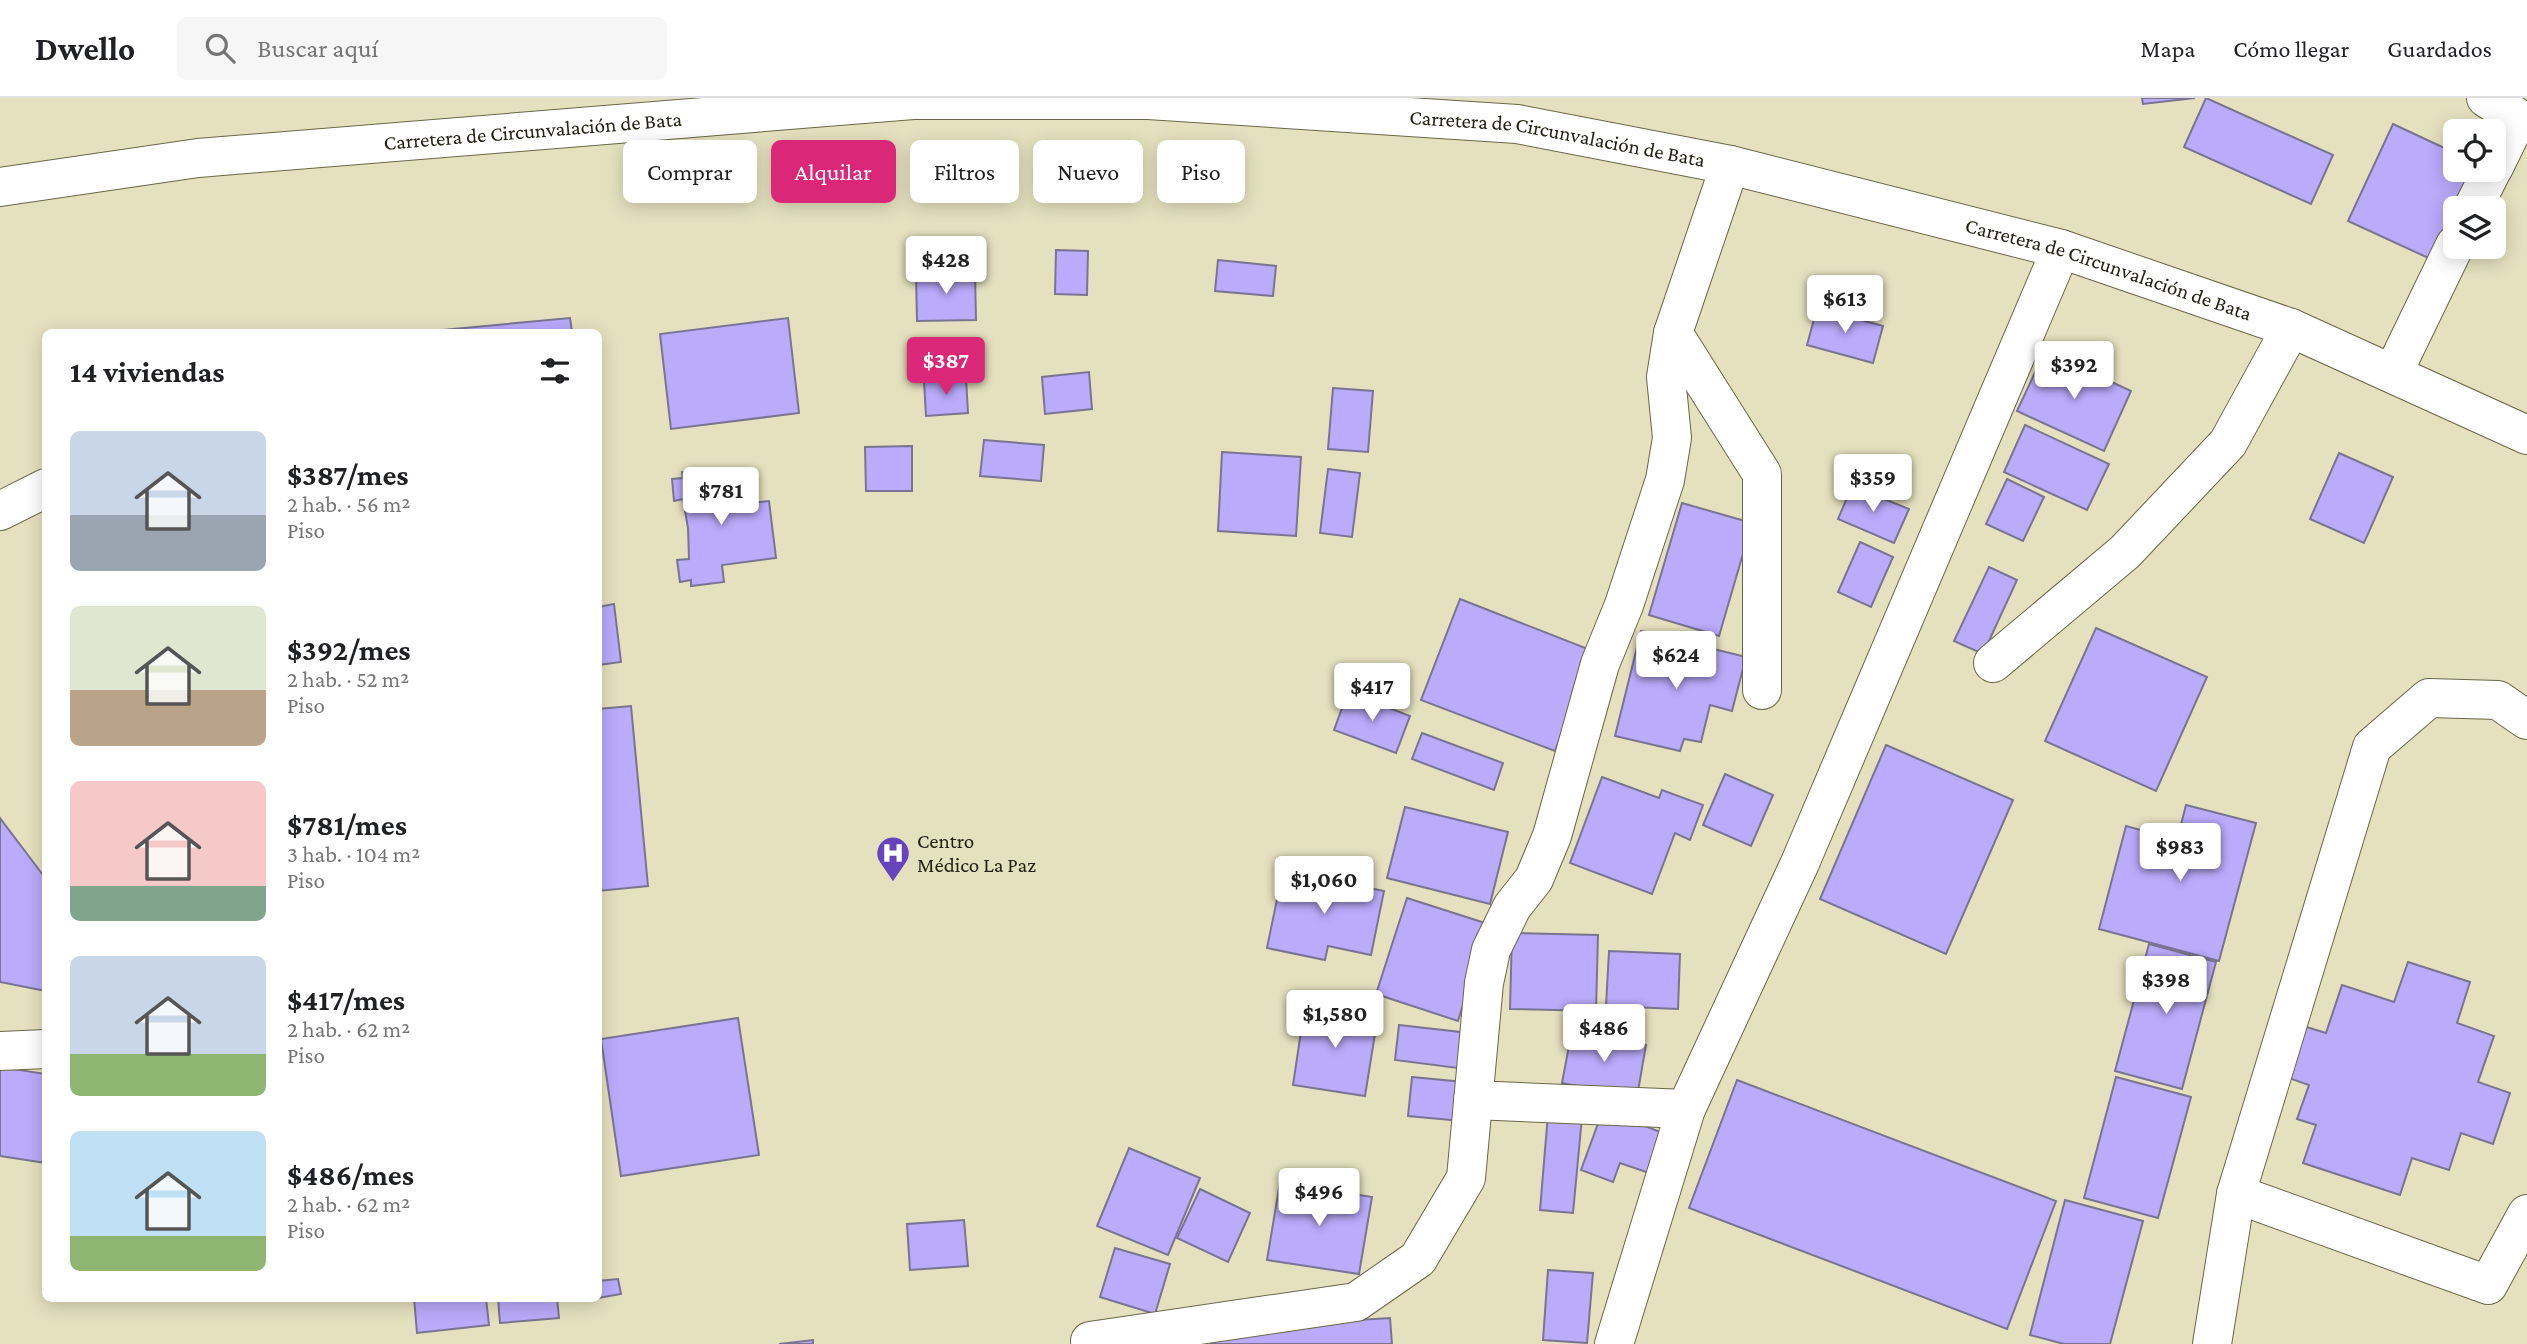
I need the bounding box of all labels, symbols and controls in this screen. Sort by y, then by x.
search box [177,17,667,80]
icon: search [201,29,239,67]
text: Dwello [35,30,135,67]
text: Buscar aquí [257,34,378,63]
text: Mapa [2141,35,2195,62]
text: Cómo llegar [2233,35,2349,62]
text: Guardados [2387,35,2492,62]
street label: Carretera de Circunvalación de Bata [1409,105,1707,172]
street label: Carretera de Circunvalación de Bata [383,107,683,155]
map controls [2443,119,2506,259]
button: locate [2443,119,2506,182]
chip: Comprar [623,140,757,203]
chip: Alquilar [771,140,896,203]
chip: Filtros [910,140,1019,203]
chip: Nuevo [1033,140,1143,203]
chip: Piso [1157,140,1245,203]
button: layers [2443,196,2506,259]
street label: Carretera de Circunvalación de Bata [1963,213,2255,326]
pin: $428 [905,236,987,296]
text: $428 [922,246,970,272]
pin: $613 [1804,275,1886,335]
text: $613 [1823,285,1867,311]
pin: $387 [905,338,987,397]
pin: $392 [2033,342,2115,401]
text: $387 [923,347,969,373]
text: $392 [2051,351,2097,377]
icon: filters [536,352,574,390]
text: 14 viviendas [70,355,225,388]
pin: $359 [1832,454,1914,514]
text: $387/mes [287,458,409,491]
icon: home [126,459,210,543]
text: $359 [1850,464,1896,490]
pin: $781 [680,468,762,527]
text: $781 [699,477,743,503]
text: 2 hab. · 56 m² [287,491,410,517]
text: Piso [287,517,325,543]
pin: $624 [1635,632,1717,691]
text: $392/mes [287,633,411,666]
icon: home [126,634,210,718]
text: $624 [1652,641,1700,667]
pin: $417 [1331,664,1413,723]
text: 2 hab. · 52 m² [287,666,409,692]
text: $417 [1350,673,1394,699]
text: Piso [287,692,325,718]
text: $781/mes [287,808,407,841]
icon: home [126,809,210,893]
pin: $983 [2139,824,2221,883]
place label: Centro Médico La Paz [917,829,1036,877]
text: $983 [2156,833,2204,859]
hospital icon: Centro Médico La Paz [874,834,912,883]
text: 3 hab. · 104 m² [287,841,420,867]
pin: $1,060 [1267,856,1381,916]
text: $1,060 [1291,866,1357,892]
text: Piso [287,867,325,893]
pin: $398 [2125,956,2207,1016]
text: $398 [2142,966,2190,992]
text: $417/mes [287,983,405,1016]
icon: home [126,984,210,1068]
pin: $1,580 [1278,990,1392,1050]
text: $1,580 [1302,1000,1368,1026]
pin: $486 [1563,1004,1645,1064]
text: $486 [1579,1014,1629,1040]
text: 2 hab. · 62 m² [287,1016,410,1042]
text: Piso [287,1042,325,1068]
text: $486/mes [287,1158,414,1191]
icon: home [126,1159,210,1243]
pin: $496 [1278,1168,1360,1228]
text: $496 [1295,1178,1343,1204]
text: 2 hab. · 62 m² [287,1191,410,1217]
text: Piso [287,1217,325,1243]

